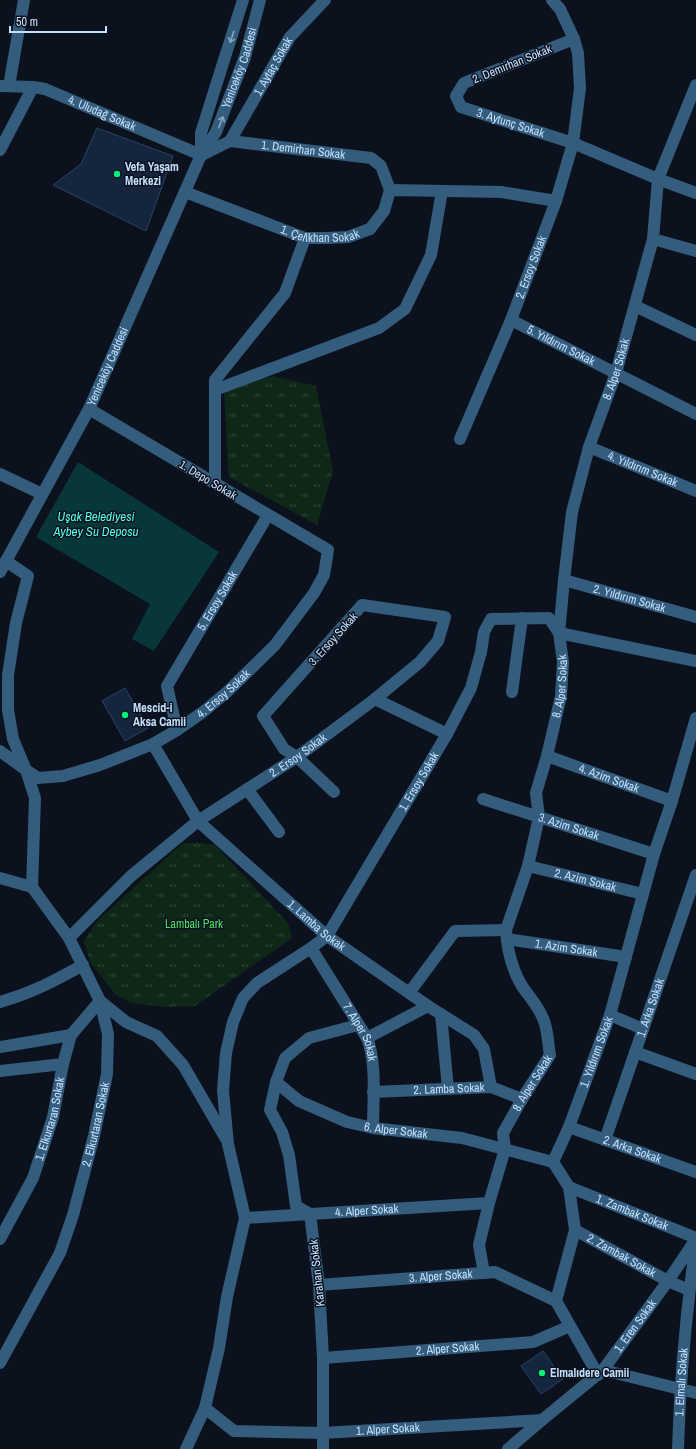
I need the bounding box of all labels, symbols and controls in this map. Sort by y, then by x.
scale bar [10,8,106,34]
text: 50 m [16,14,38,30]
street label: Yeniceköy Caddesi [218,26,260,111]
one-way arrow [227,31,235,43]
street label: 1. Aytaç Sokak [250,34,296,99]
street label: 2. Demirhan Sokak [470,41,554,87]
street label: 4. Uludağ Sokak [65,92,138,135]
street label: 3. Aytunç Sokak [475,105,547,141]
one-way arrow [217,116,225,128]
street label: 1. Demirhan Sokak [260,137,346,163]
place label: Vefa Yaşam Merkezi [125,159,179,189]
marker: Vefa Yaşam Merkezi [112,169,122,179]
street label: 1. Çelikhan Sokak [278,221,362,246]
street label: 2. Ersoy Sokak [512,233,550,301]
street label: 5. Yıldırım Sokak [524,321,598,369]
street label: Yeniceköy Caddesi [83,325,132,409]
street label: 8. Alper Sokak [599,337,633,402]
street label: 4. Yıldırım Sokak [605,447,680,491]
street label: 1. Depo Sokak [176,457,240,504]
water label: Uşak Belediyesi Aybey Su Deposu [52,508,139,540]
street label: 5. Ersoy Sokak [194,568,241,633]
street label: 2. Yıldırım Sokak [591,581,668,616]
street label: 3. Ersoy Sokak [305,609,361,669]
street label: 8. Alper Sokak [548,653,571,719]
street label: 4. Ersoy Sokak [194,666,254,722]
place label: Mescid-i Aksa Camii [133,700,186,730]
marker: Mescid-i Aksa Camii [120,710,130,720]
street label: 2. Ersoy Sokak [266,730,330,781]
street label: 1. Ersoy Sokak [395,749,443,814]
street label: 4. Azim Sokak [577,760,642,797]
street label: 3. Azim Sokak [536,809,601,844]
street label: 2. Azim Sokak [553,865,618,895]
street label: 1. Lamba Sokak [284,896,349,954]
park label: Lambalı Park [165,916,223,932]
street label: 1. Azim Sokak [534,935,599,961]
street label: 1. Arka Sokak [633,976,668,1039]
street label: 7. Alper Sokak [339,1000,380,1062]
street label: 1. Yıldırım Sokak [576,1014,617,1090]
street label: 8. Alper Sokak [509,1052,556,1114]
street label: 1. Elkurtaran Sokak [31,1076,68,1163]
street label: 2. Lamba Sokak [413,1079,485,1098]
street label: 2. Elkurtaran Sokak [78,1081,113,1168]
street label: 6. Alper Sokak [363,1118,428,1142]
street label: 2. Arka Sokak [601,1132,664,1167]
street label: 1. Zambak Sokak [594,1191,671,1234]
street label: 4. Alper Sokak [335,1201,399,1220]
street label: 2. Zambak Sokak [584,1230,659,1281]
street label: Karahan Sokak [306,1239,328,1307]
street label: 3. Alper Sokak [408,1266,473,1286]
street label: 1. Eren Sokak [610,1296,660,1356]
street label: 2. Alper Sokak [415,1338,480,1359]
street label: 1. Elmalı Sokak [671,1347,692,1417]
place label: Elmalıdere Camii [550,1365,630,1381]
marker: Elmalıdere Camii [537,1368,547,1378]
street label: 1. Alper Sokak [356,1419,420,1439]

